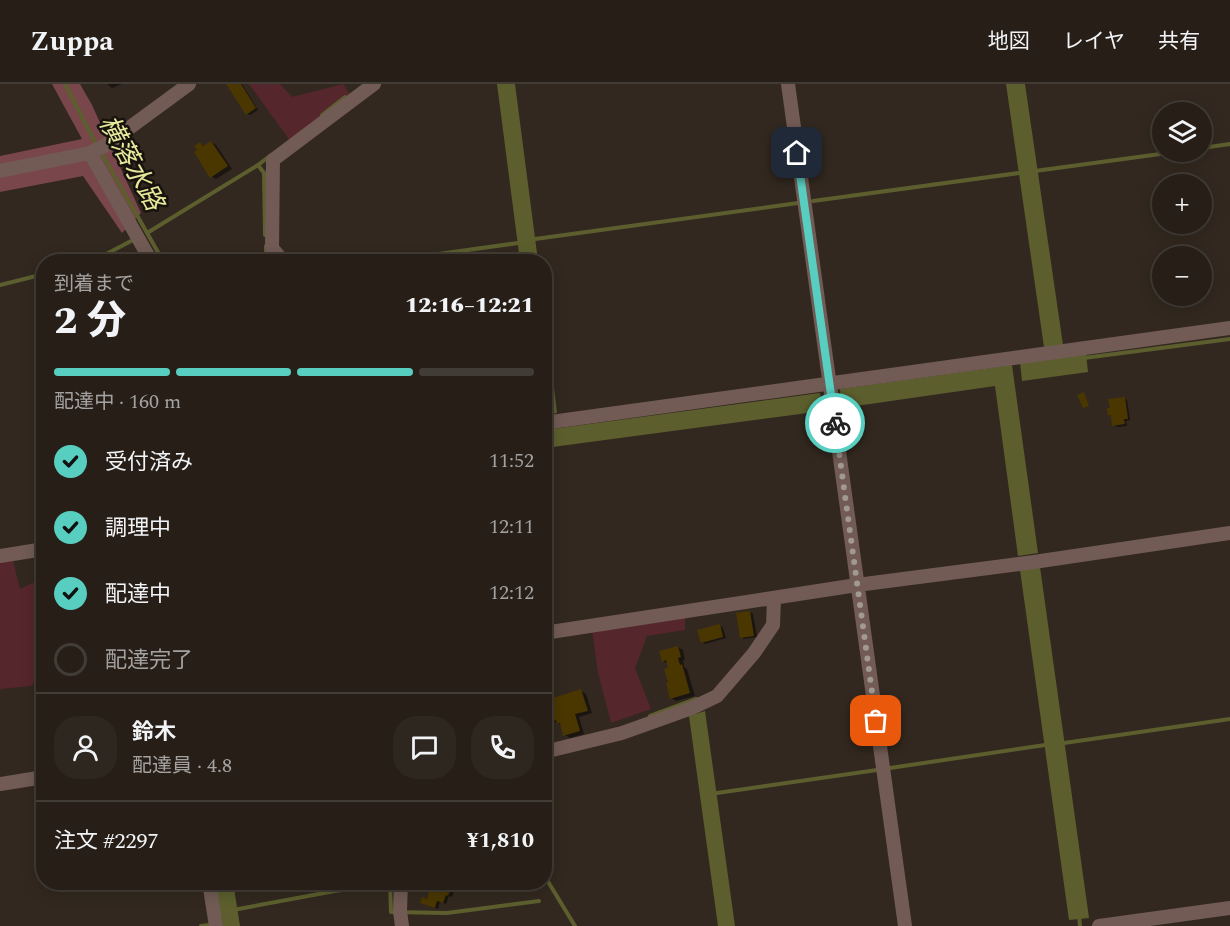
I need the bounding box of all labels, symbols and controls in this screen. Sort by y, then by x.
text: Zuppa [30,20,114,63]
text: 地図 [988,26,1030,58]
text: レイヤ [1063,26,1125,58]
text: 共有 [1158,26,1200,58]
map controls [1152,102,1212,306]
button: layers [1152,102,1212,162]
water label: 横落水路 [88,108,175,220]
pin [771,127,822,178]
icon: home [780,136,813,169]
button: + [1152,174,1212,234]
button: − [1152,246,1212,306]
text: 到着まで [54,269,134,299]
text: 12:16–12:21 [405,289,534,322]
text: 2 分 [54,292,126,351]
text: 配達中 · 160 m [54,387,181,417]
courier [805,393,865,453]
icon: bike [819,407,852,440]
icon: check [54,445,87,478]
text: 受付済み [105,446,193,479]
text: 11:52 [489,446,534,476]
icon: check [54,511,87,544]
text: 調理中 [105,512,171,545]
text: 12:11 [489,512,534,542]
icon: check [54,577,87,610]
text: 配達中 [105,578,171,611]
text: 12:12 [489,578,534,608]
text: 配達完了 [105,644,193,677]
pin [850,695,901,746]
icon: bag [859,704,892,737]
button: person [54,716,117,779]
text: 鈴木 [132,716,176,749]
button: chat [393,716,456,779]
button: phone [471,716,534,779]
text: 配達員 · 4.8 [132,751,232,781]
text: ¥1,810 [466,824,534,857]
text: 注文 #2297 [54,825,159,858]

